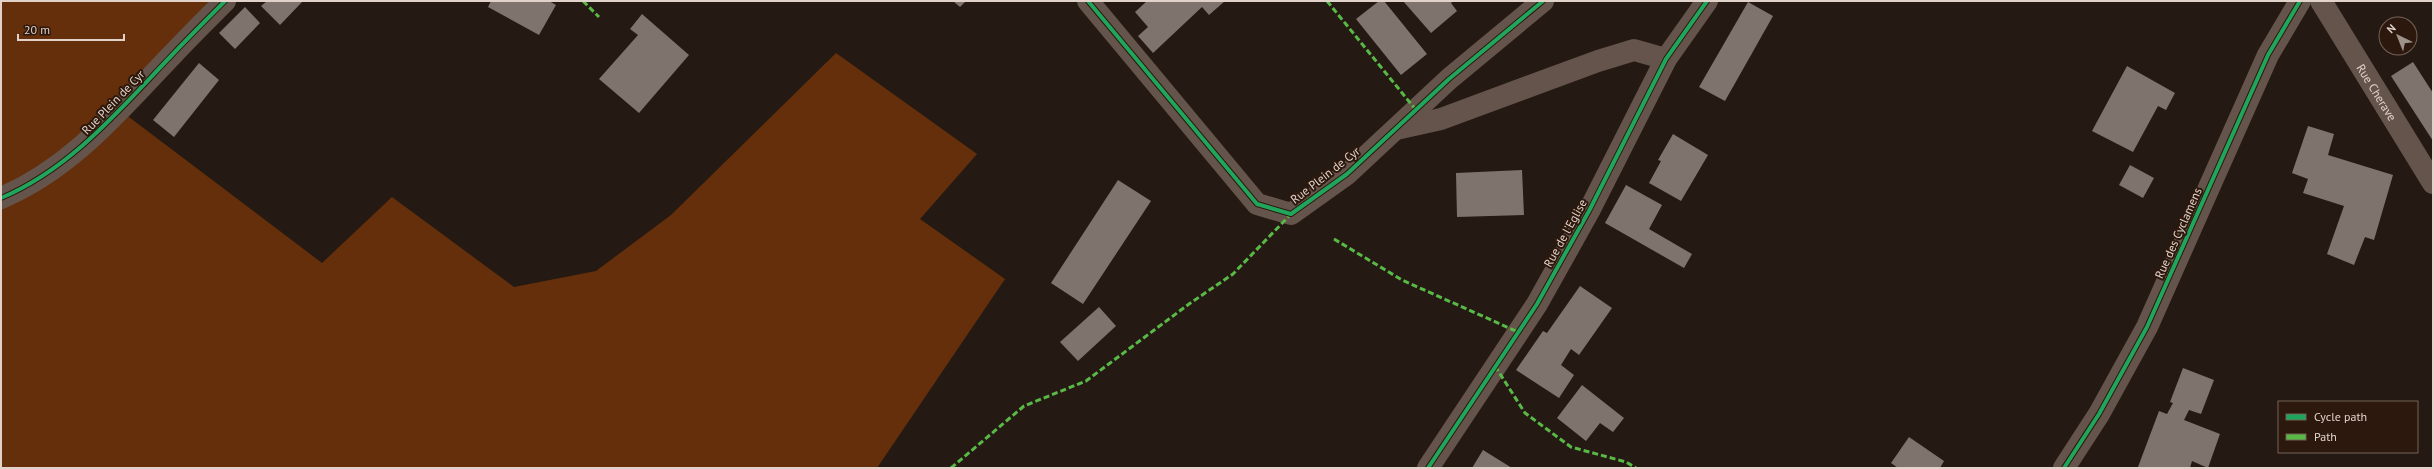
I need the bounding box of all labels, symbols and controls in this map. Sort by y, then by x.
scale bar [18,16,124,42]
north arrow [2378,16,2418,56]
text: N [2384,21,2399,36]
text: 20 m [24,22,50,37]
street label: Rue Cherave [2354,61,2400,123]
street label: Rue Plein de Cyr [78,67,148,137]
street label: Rue Plein de Cyr [1287,143,1363,207]
street label: Rue des Cyclamens [2151,185,2205,281]
street label: Rue de l'Eglise [1540,196,1590,270]
legend [2278,401,2418,453]
text: Cycle path [2314,409,2367,424]
text: Path [2314,429,2337,444]

